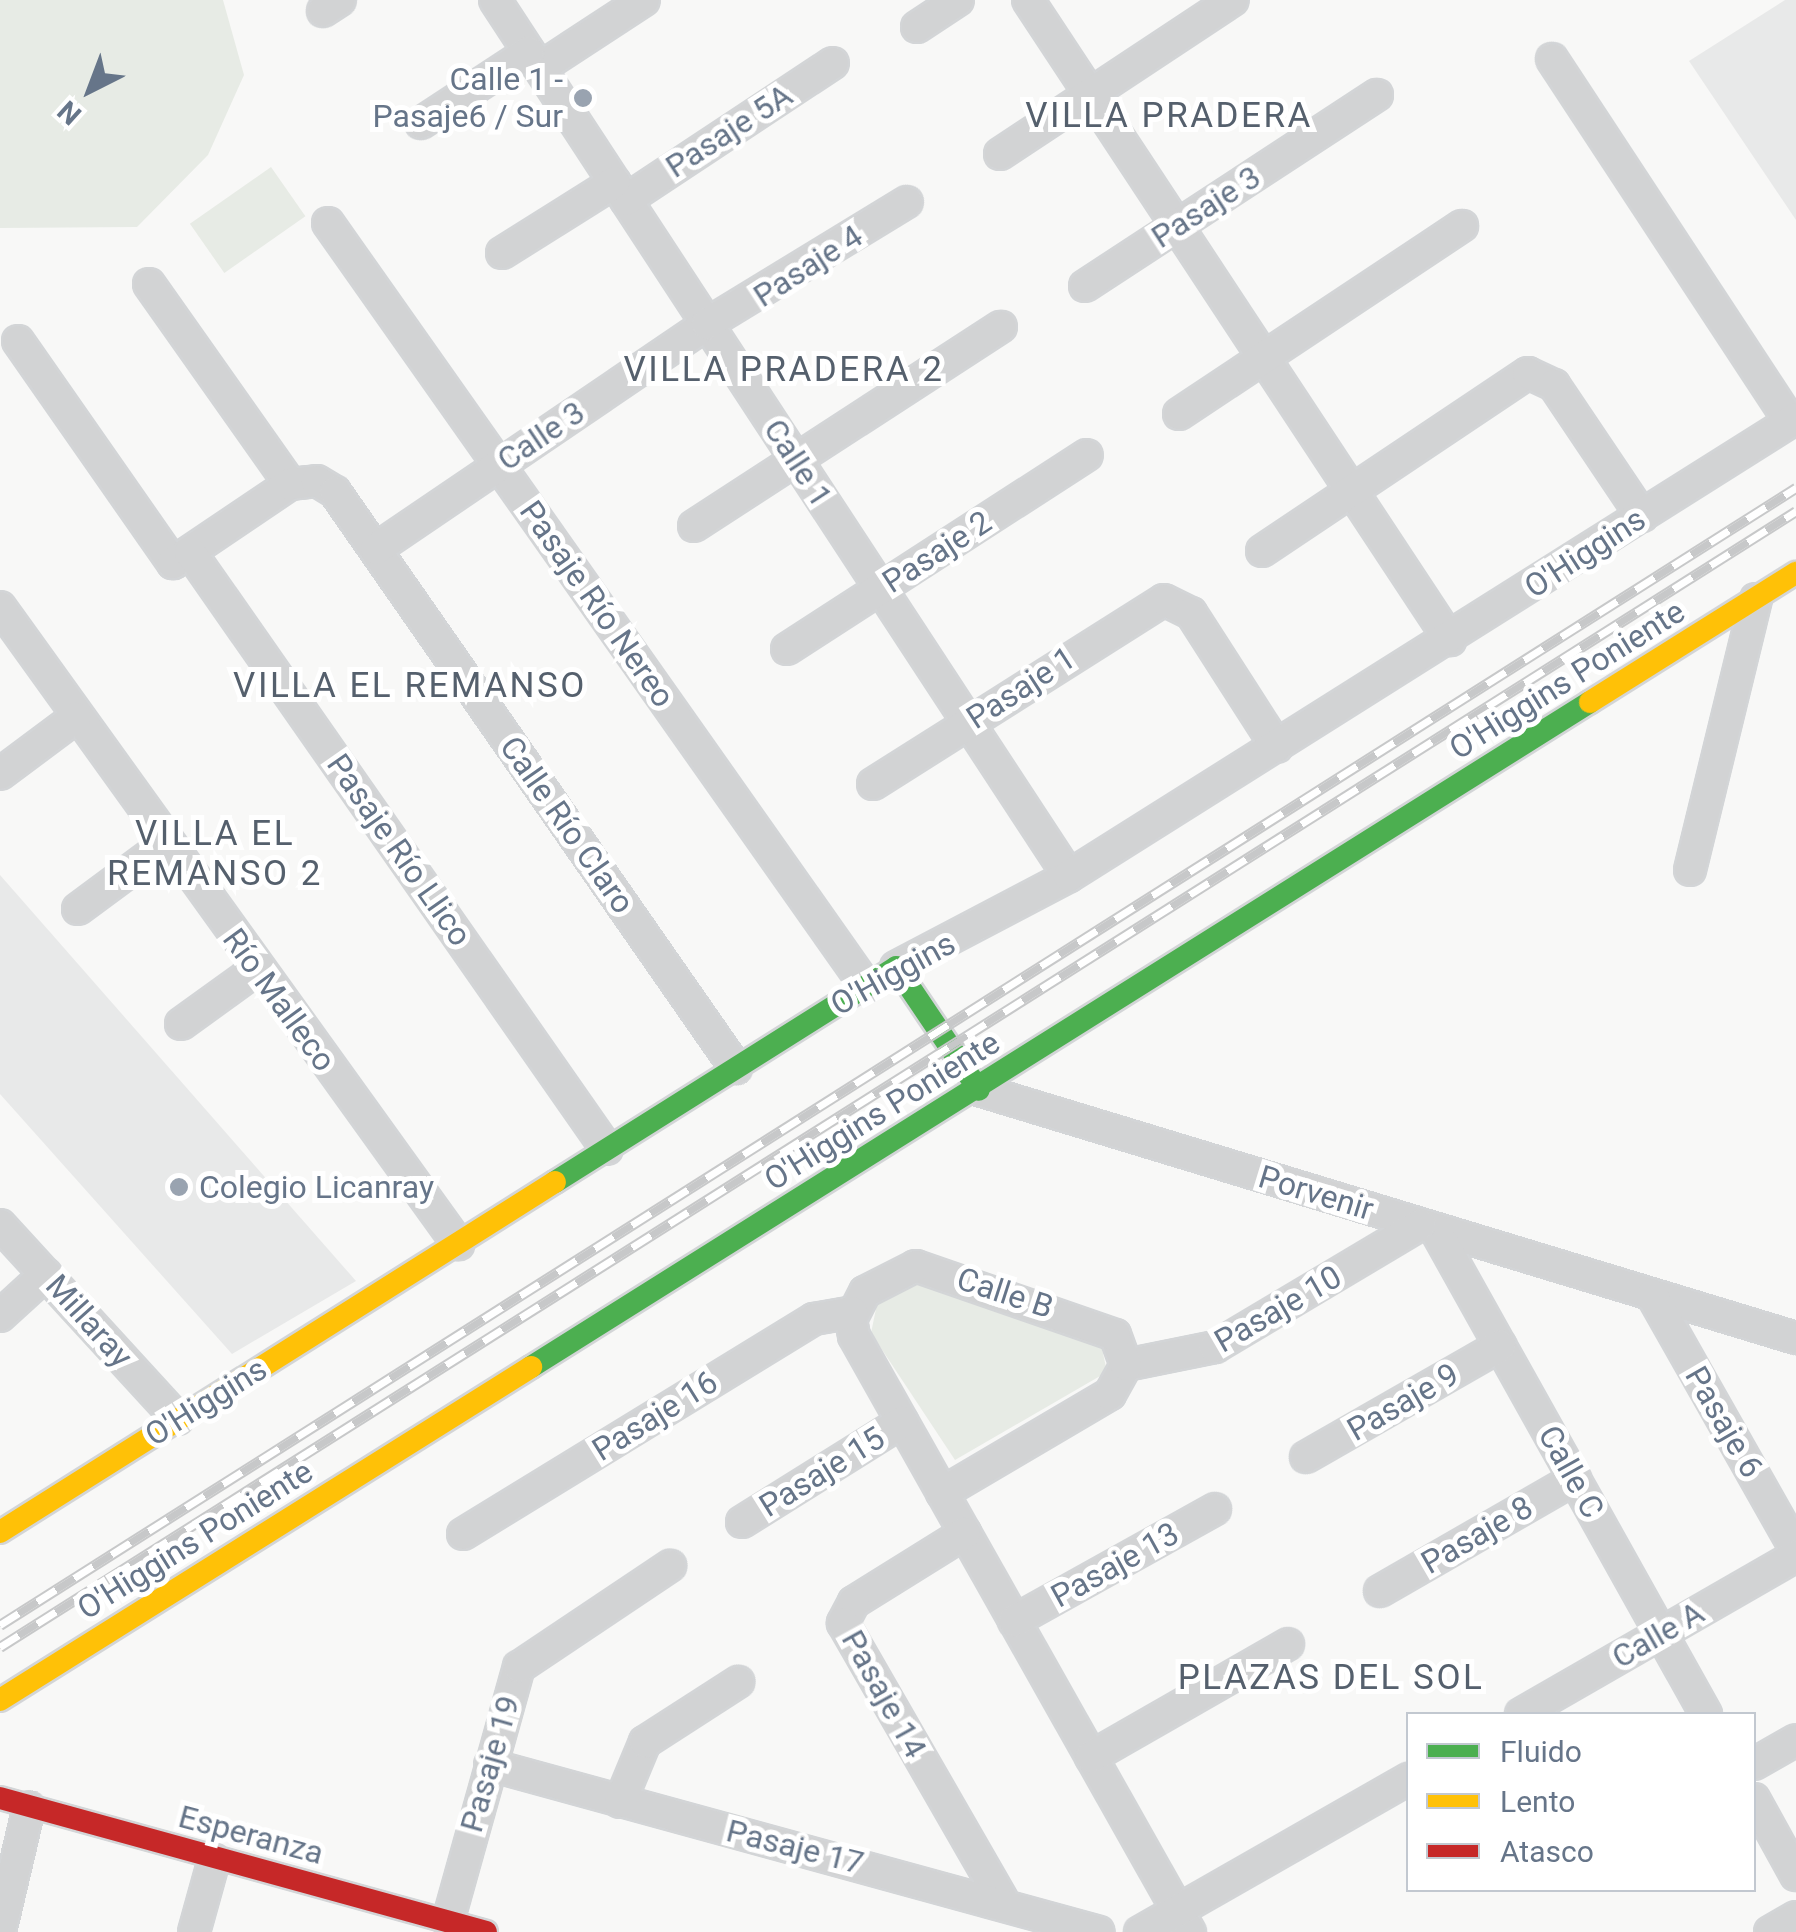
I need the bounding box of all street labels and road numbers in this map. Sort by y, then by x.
street label: Pasaje 5A [659,76,799,186]
street label: Pasaje 3 [1144,158,1268,256]
street label: Pasaje 4 [746,217,870,315]
street label: Calle 3 [490,393,592,479]
street label: Calle 1 [756,412,840,514]
street label: Pasaje Río Nereo [511,493,683,715]
street label: O'Higgins [1517,500,1653,606]
street label: Pasaje 2 [875,503,999,601]
street label: O'Higgins Poniente [1442,592,1692,768]
street label: Pasaje 1 [959,639,1083,737]
street label: Calle Río Claro [492,729,642,921]
street label: Pasaje Río Llico [319,747,479,953]
street label: Río Malleco [214,921,344,1079]
street label: O'Higgins [824,924,962,1024]
street label: O'Higgins Poniente [757,1023,1007,1199]
street label: Porvenir [1254,1157,1378,1229]
street label: Pasaje 10 [1208,1257,1348,1361]
street label: Calle B [952,1259,1058,1327]
street label: Millaray [38,1267,140,1375]
street label: O'Higgins [138,1350,274,1454]
street label: Pasaje 9 [1341,1355,1465,1449]
street label: Pasaje 6 [1677,1360,1771,1484]
street label: Pasaje 16 [586,1363,724,1469]
street label: Pasaje 15 [753,1419,891,1525]
street label: Calle C [1530,1419,1612,1525]
street label: O'Higgins Poniente [70,1452,320,1628]
street label: Pasaje 8 [1415,1488,1539,1582]
street label: Pasaje 13 [1045,1514,1185,1616]
street label: Calle A [1605,1593,1711,1677]
street label: Pasaje 14 [833,1624,935,1764]
street label: Pasaje 19 [452,1691,528,1837]
street label: Esperanza [174,1797,328,1873]
street label: Pasaje 17 [722,1811,868,1883]

